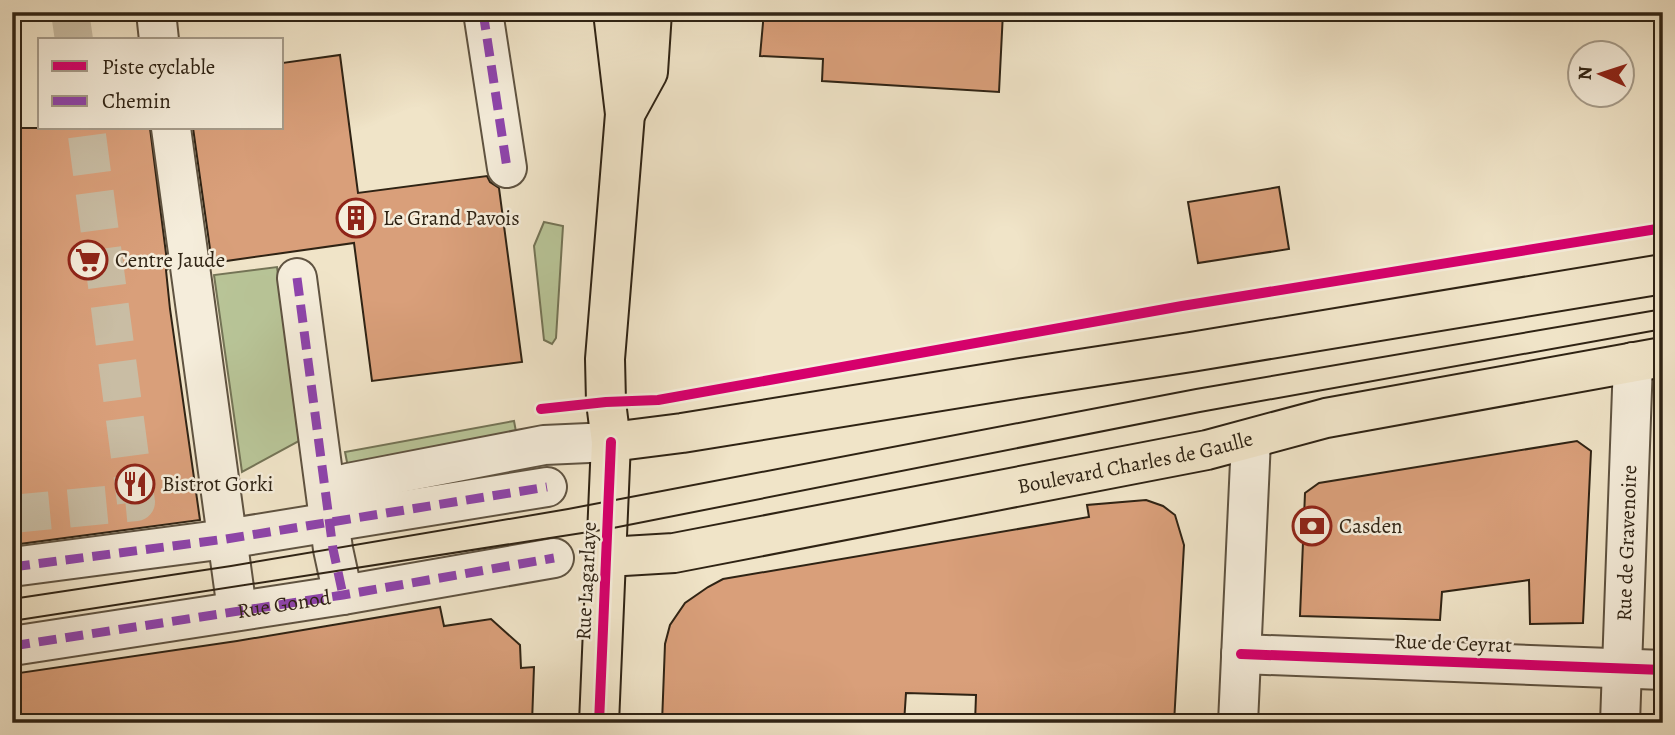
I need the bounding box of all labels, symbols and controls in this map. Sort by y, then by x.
legend [38,38,284,130]
north arrow [1566,38,1636,108]
text: Piste cyclable [102,53,215,81]
text: N [1572,65,1598,81]
text: Chemin [102,87,171,115]
building icon: Le Grand Pavois [335,197,377,239]
place label: Le Grand Pavois [383,204,520,232]
supermarket icon: Centre Jaude [67,239,109,281]
place label: Centre Jaude [115,246,225,274]
street label: Boulevard Charles de Gaulle [1015,424,1256,500]
restaurant icon: Bistrot Gorki [114,463,156,505]
street label: Rue de Gravenoire [1610,464,1643,622]
place label: Bistrot Gorki [162,470,274,498]
bank icon: Casden [1291,505,1333,547]
place label: Casden [1339,512,1403,540]
street label: Rue Lagarlaye [569,521,603,641]
street label: Rue Gonod [235,583,333,625]
street label: Rue de Ceyrat [1394,627,1513,659]

